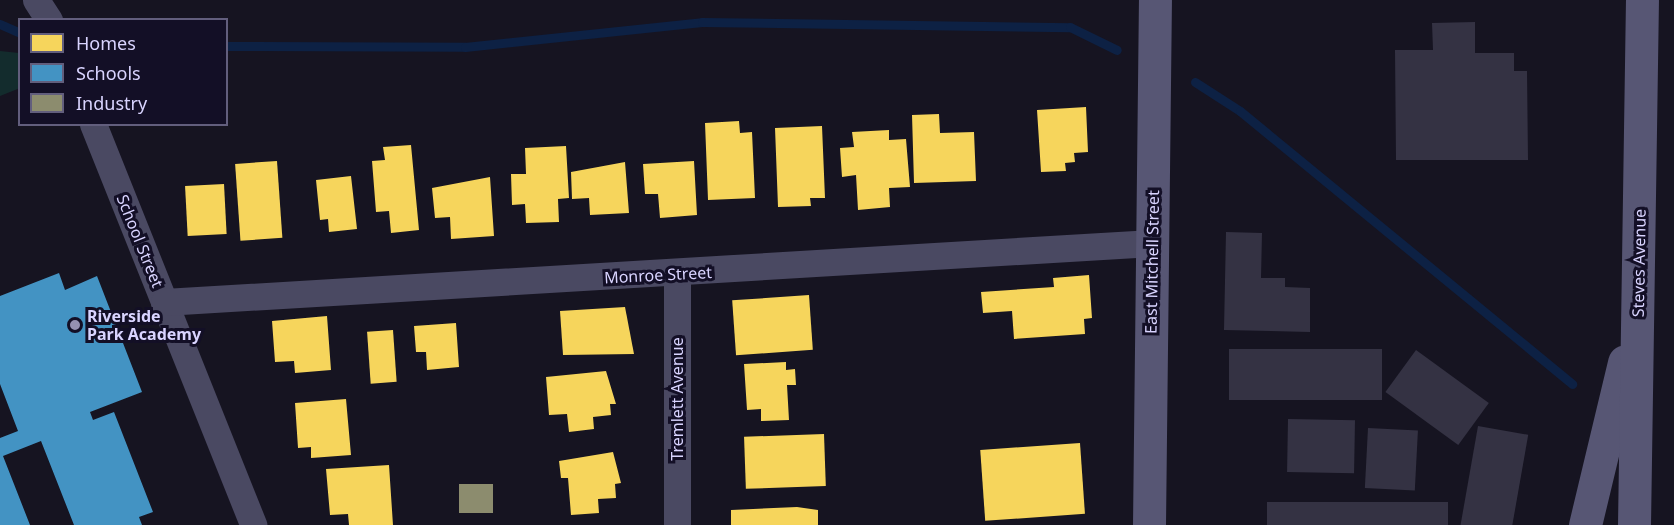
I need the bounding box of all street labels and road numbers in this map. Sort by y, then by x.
street label: East Mitchell Street [1141,190,1163,334]
street label: School Street [113,192,167,290]
street label: Steves Avenue [1628,209,1650,317]
street label: Monroe Street [604,263,712,287]
street label: Tremlett Avenue [667,337,687,461]

